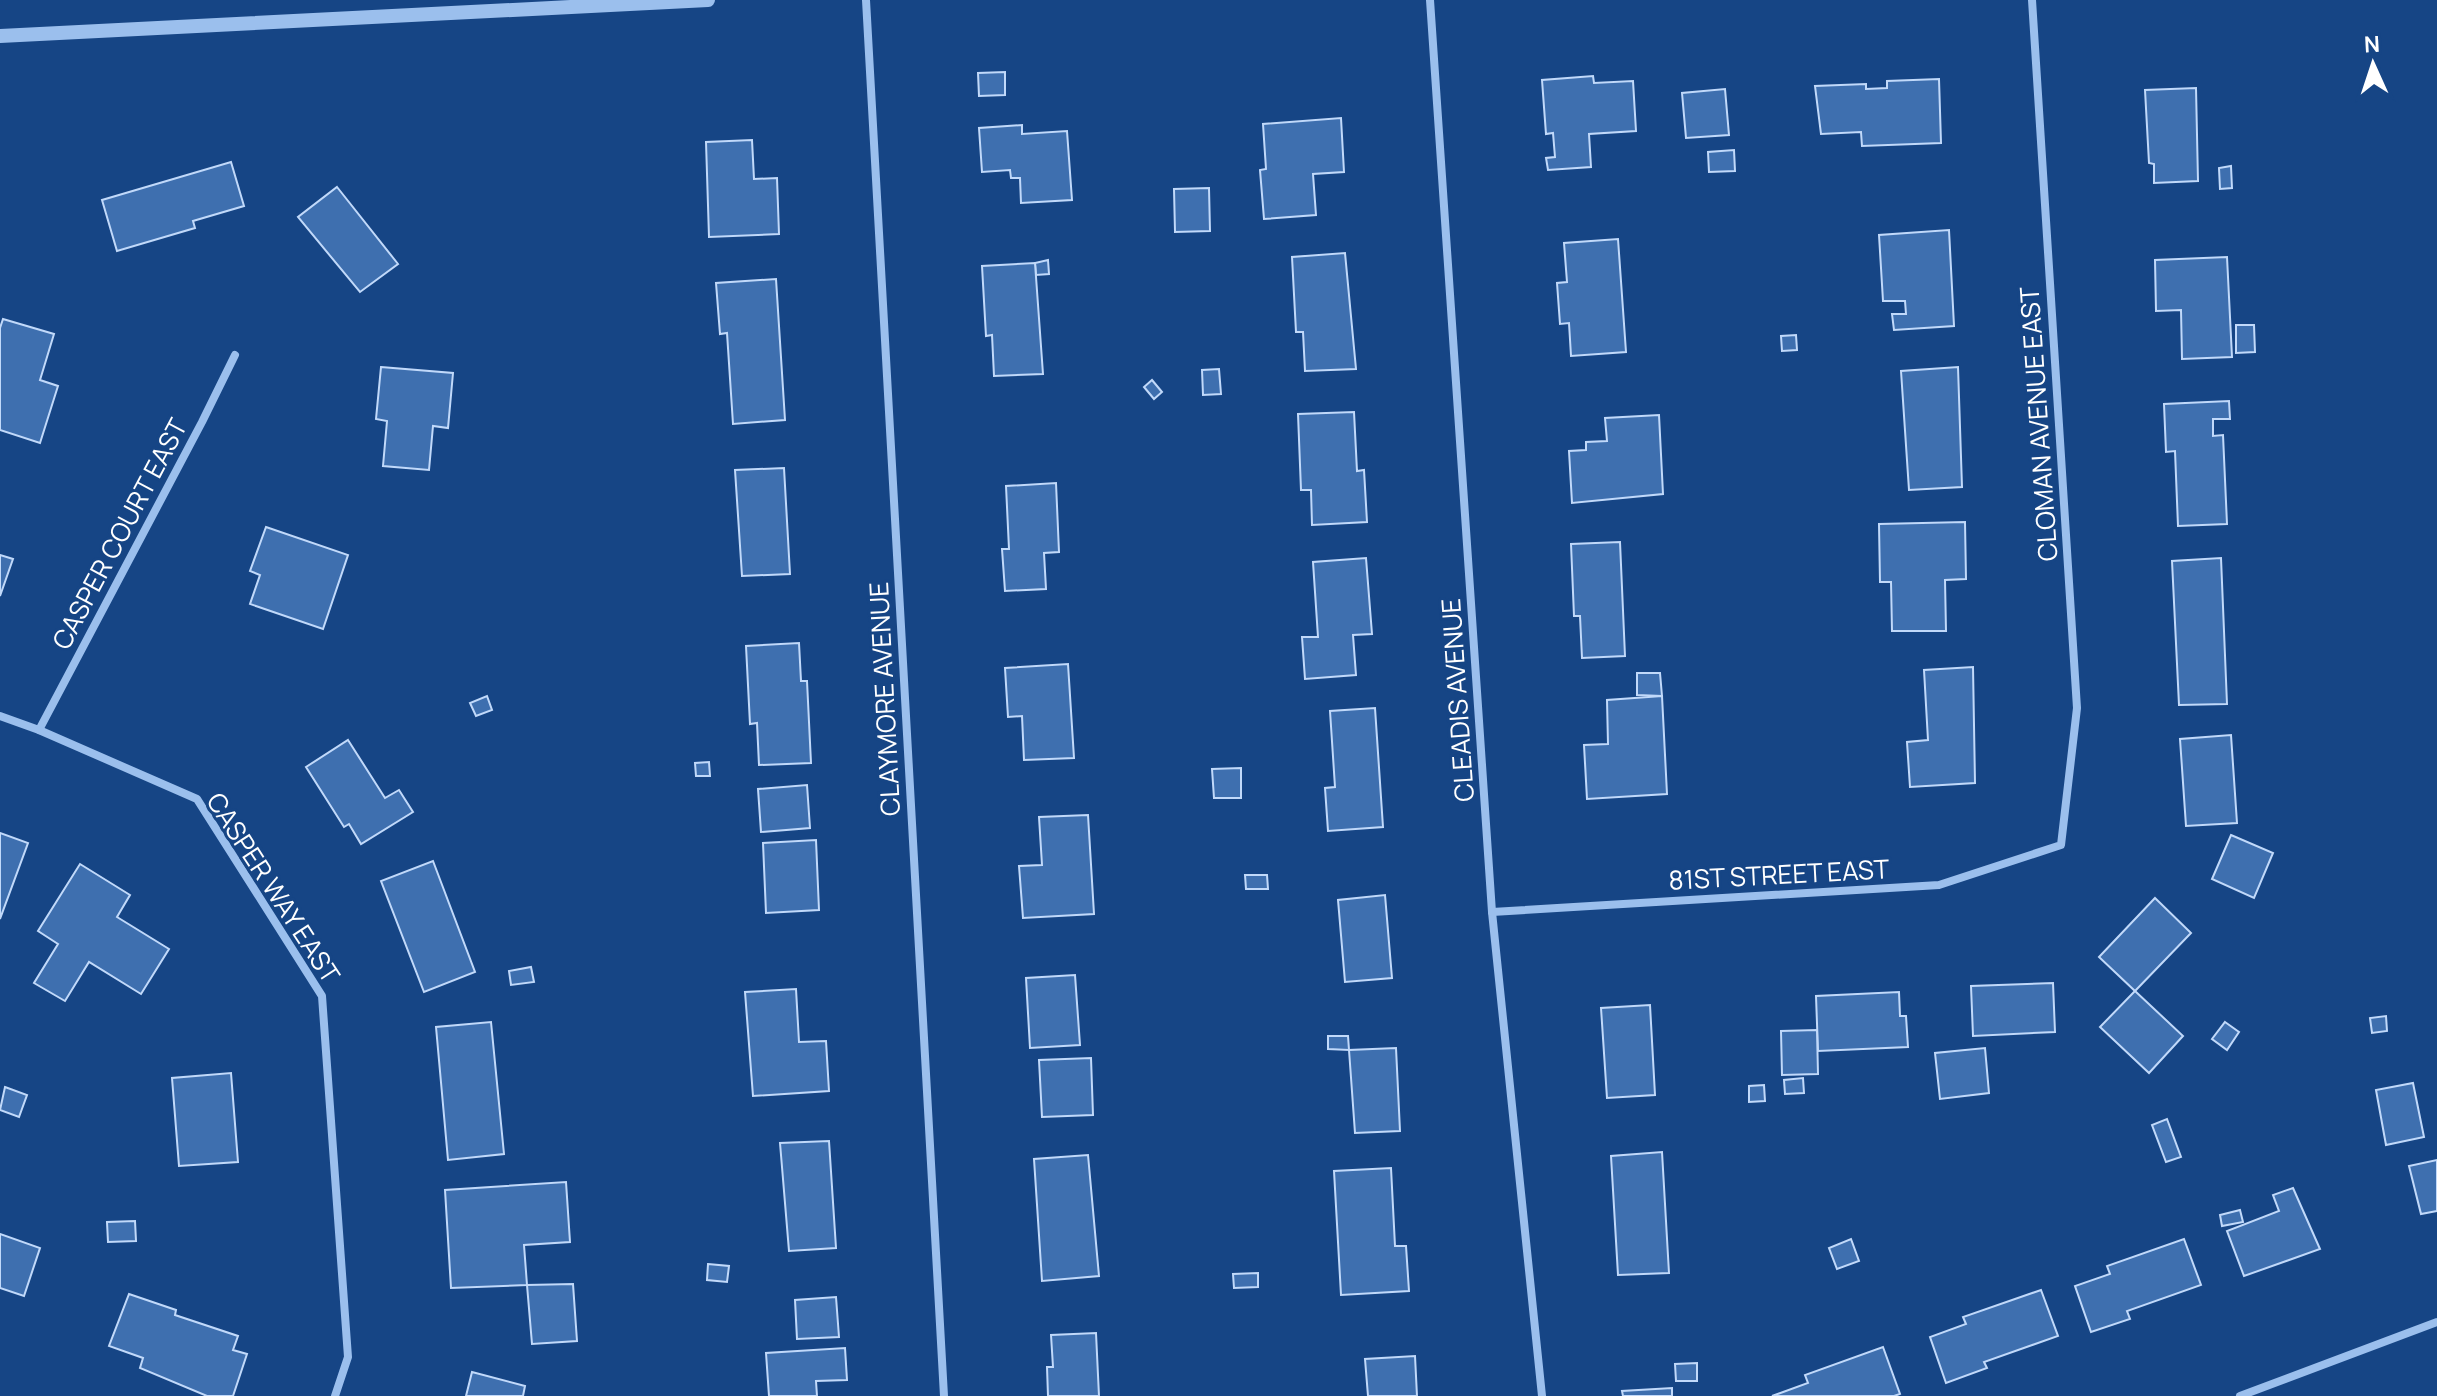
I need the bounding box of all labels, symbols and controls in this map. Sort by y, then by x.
north arrow [2333,24,2413,104]
text: N [2363,29,2381,59]
street label: CLOMAN AVENUE EAST [2010,285,2066,563]
street label: CASPER COURT EAST [43,411,195,655]
street label: CLAYMORE AVENUE [860,581,908,817]
street label: CLEADIS AVENUE [1432,597,1482,803]
street label: CASPER WAY EAST [199,785,349,990]
street label: 81ST STREET EAST [1668,850,1891,898]

